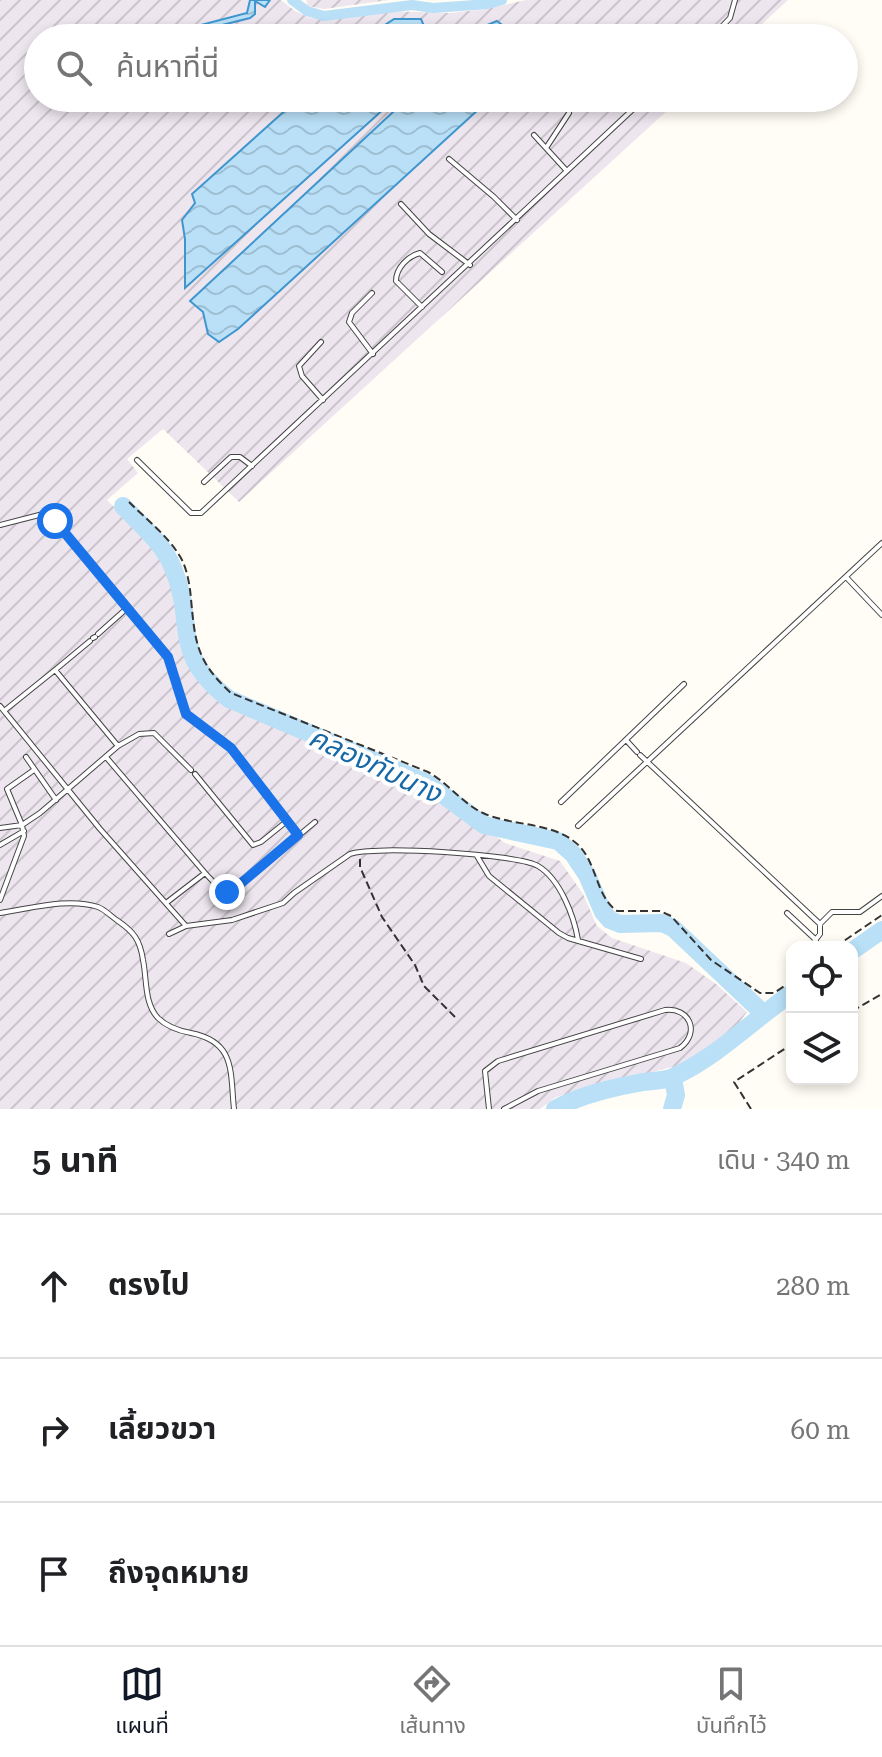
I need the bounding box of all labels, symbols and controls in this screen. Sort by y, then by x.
search box [24,24,858,112]
icon: search [52,46,96,90]
text: ค้นหาที่นี่ [116,49,219,84]
route start [37,503,73,539]
water label: คลองทับนาง [304,720,448,811]
route end [209,874,245,910]
map controls [786,941,858,1085]
button: locate [786,941,858,1013]
button: layers [786,1013,858,1085]
text: 5 นาที [32,1140,118,1180]
text: เดิน · 340 m [717,1145,850,1175]
icon: ahead [32,1264,76,1308]
text: ตรงไป [108,1267,190,1302]
text: 280 m [776,1271,850,1301]
icon: right [32,1408,76,1452]
text: เลี้ยวขวา [108,1411,216,1446]
text: 60 m [791,1415,850,1445]
icon: arrive [32,1552,76,1596]
text: ถึงจุดหมาย [108,1555,249,1590]
tab: แผนที่ [115,1662,169,1743]
tab: เส้นทาง [399,1662,466,1743]
tab: บันทึกไว้ [696,1662,767,1743]

